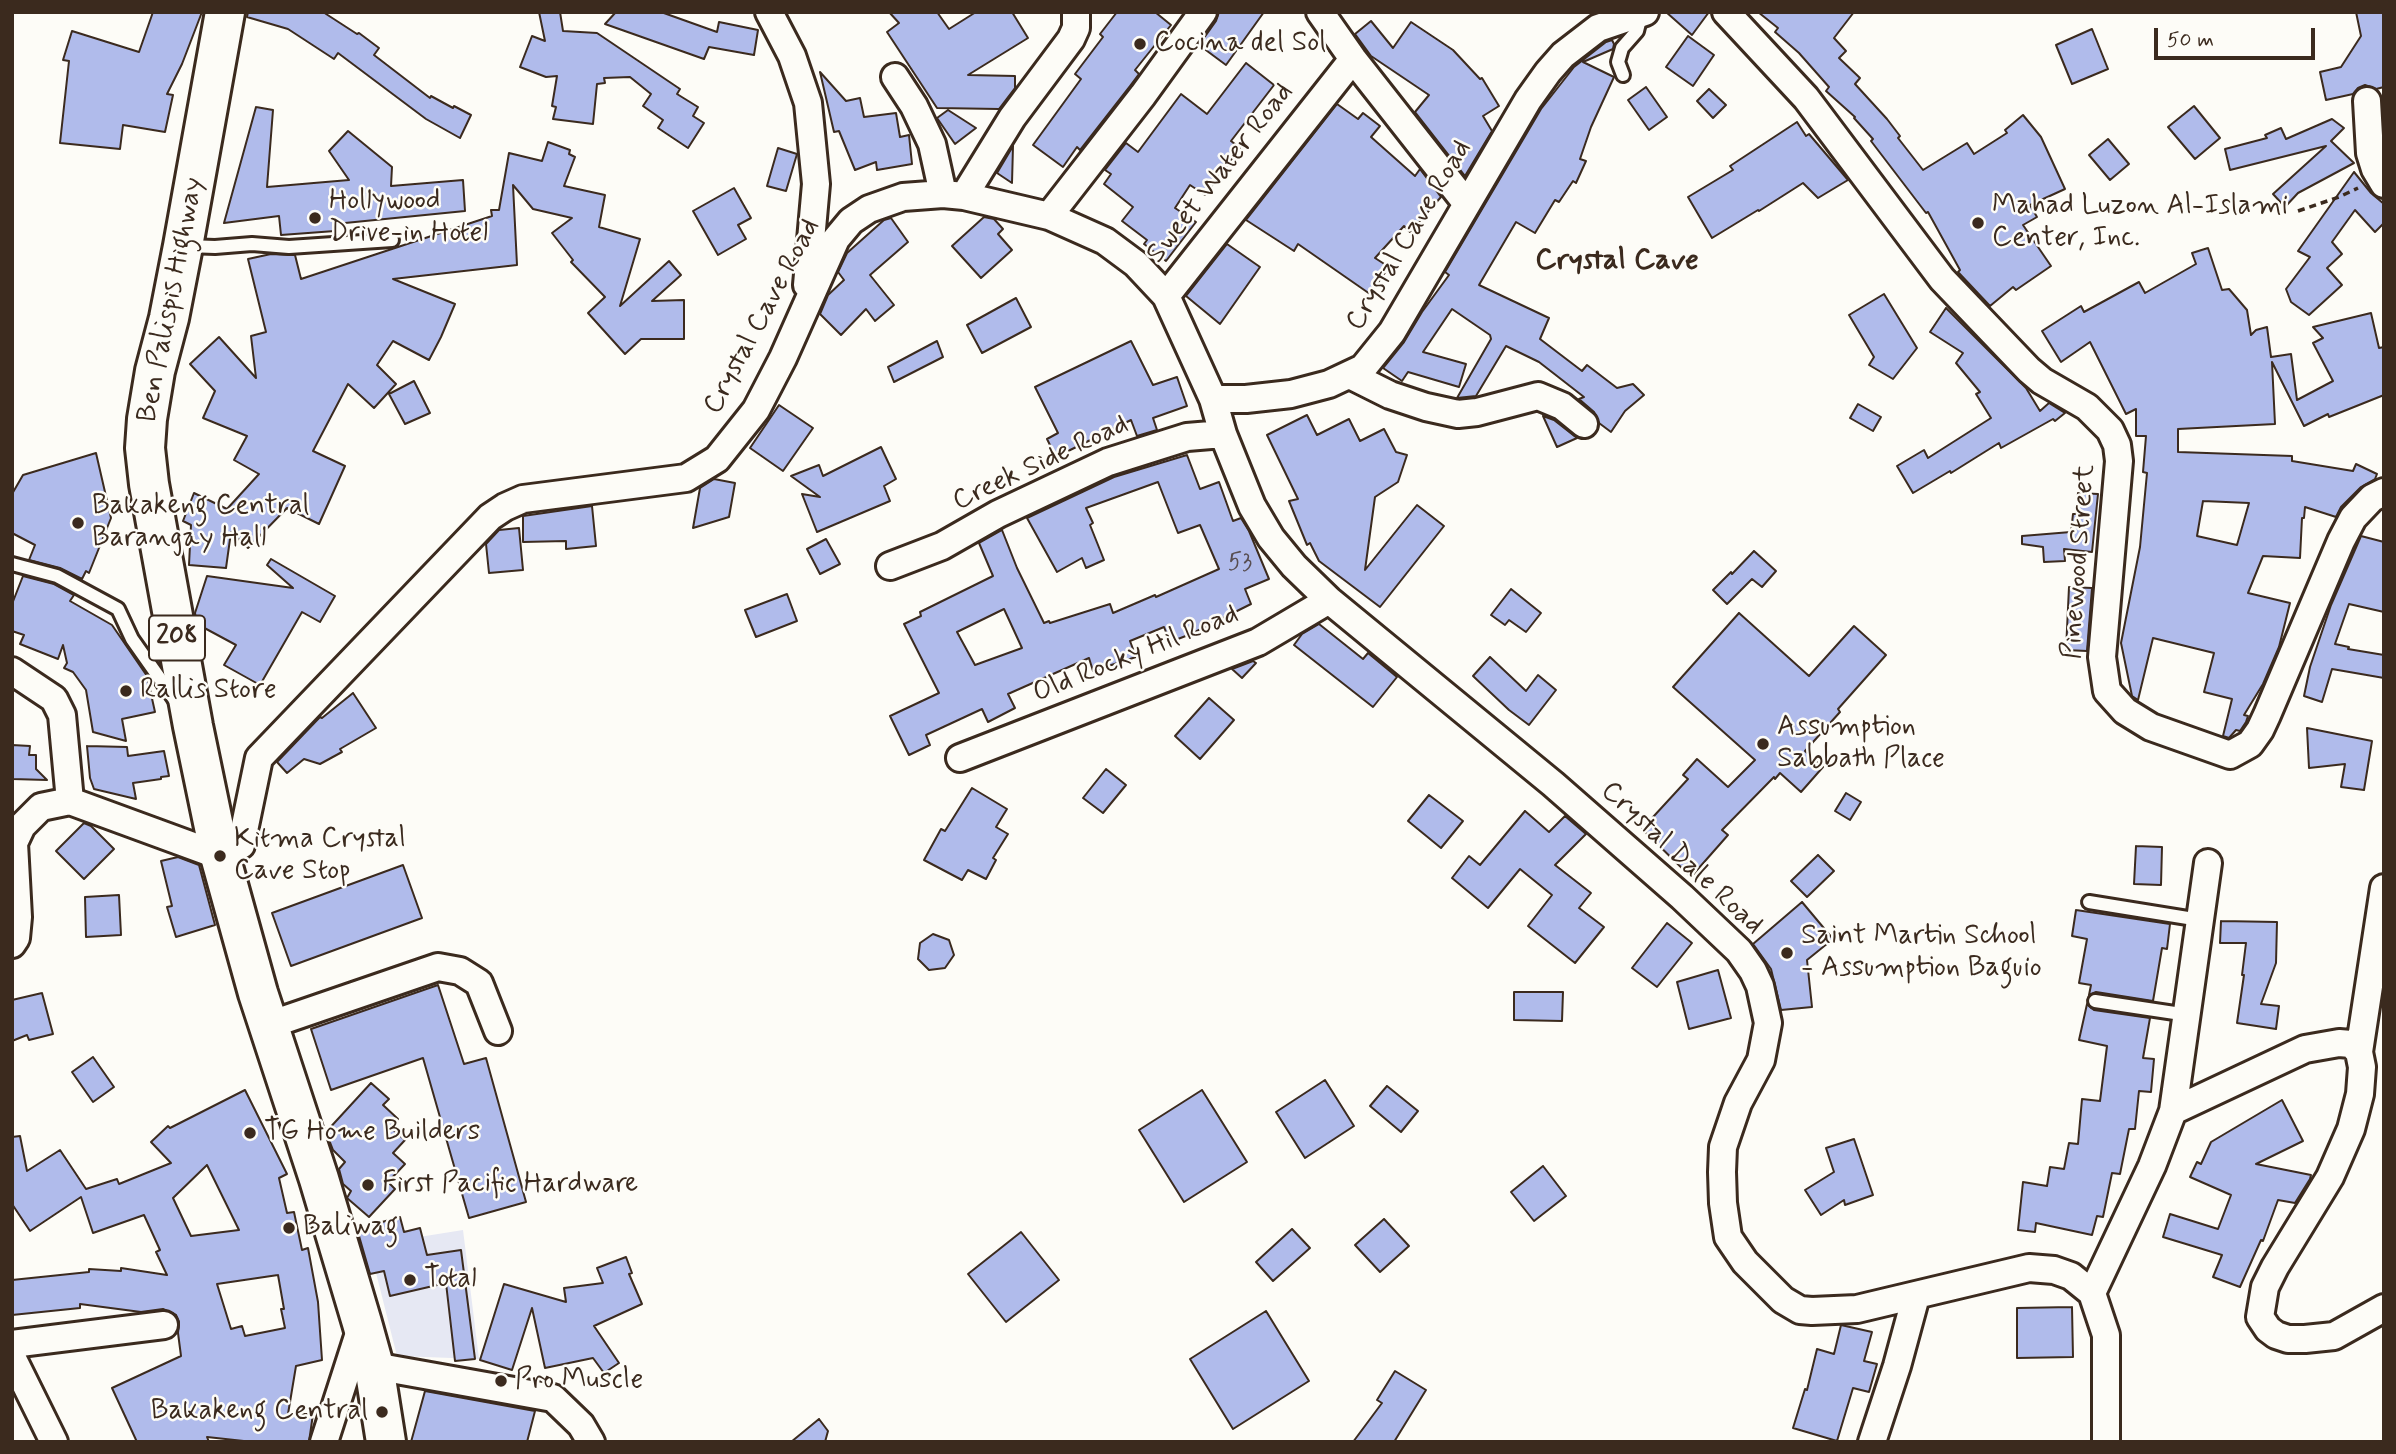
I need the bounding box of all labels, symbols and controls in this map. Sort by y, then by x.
scale bar [2158,14,2319,58]
text: 50 m [2167,26,2214,54]
place label: Cocina del Sol [1154,27,1326,61]
marker: Cocina del Sol [1132,36,1148,52]
street label: Sweet Water Road [1140,77,1302,271]
street label: Crystal Cave Road [1340,135,1480,337]
street label: Ben Palispis Highway [132,175,212,425]
place label: Hollywood Drive-in Hotel [329,185,488,251]
place label: Mahad Luzon Al-Islami Center, Inc. [1992,190,2288,256]
marker: Hollywood Drive-in Hotel [307,210,323,226]
street label: Crystal Cave Road [697,214,829,420]
marker: Mahad Luzon Al-Islami Center, Inc. [1970,215,1986,231]
district label: Crystal Cave [1535,244,1699,280]
street label: Creek Side Road [948,409,1134,519]
street label: Pinewood Street [2056,463,2104,661]
place label: Bakakeng Central Barangay Hall [92,490,309,556]
marker: Bakakeng Central Barangay Hall [70,515,86,531]
house number: 53 [1228,550,1252,578]
street label: Old Rocky Hil Road [1028,599,1244,711]
road number: 208 [149,616,205,660]
place label: Rallis Store [140,674,277,708]
marker: Rallis Store [118,683,134,699]
place label: Assumption Sabbath Place [1777,711,1945,777]
marker: Assumption Sabbath Place [1755,736,1771,752]
street label: Crystal Dale Road [1593,775,1769,943]
place label: Kitma Crystal Cave Stop [234,823,406,889]
marker: Kitma Crystal Cave Stop [212,848,228,864]
place label: Saint Martin School - Assumption Baguio [1801,920,2042,986]
marker: Saint Martin School - Assumption Baguio [1779,945,1795,961]
place label: TG Home Builders [264,1116,480,1150]
marker: TG Home Builders [242,1125,258,1141]
place label: First Pacific Hardware [382,1168,638,1202]
marker: First Pacific Hardware [360,1177,376,1193]
place label: Baliwag [303,1211,398,1245]
marker: Baliwag [281,1220,297,1236]
place label: Total [424,1263,477,1297]
marker: Total [402,1272,418,1288]
place label: Pro Muscle [515,1364,643,1398]
marker: Pro Muscle [493,1373,509,1389]
place label: Bakakeng Central [151,1395,368,1429]
marker: Bakakeng Central [374,1404,390,1420]

